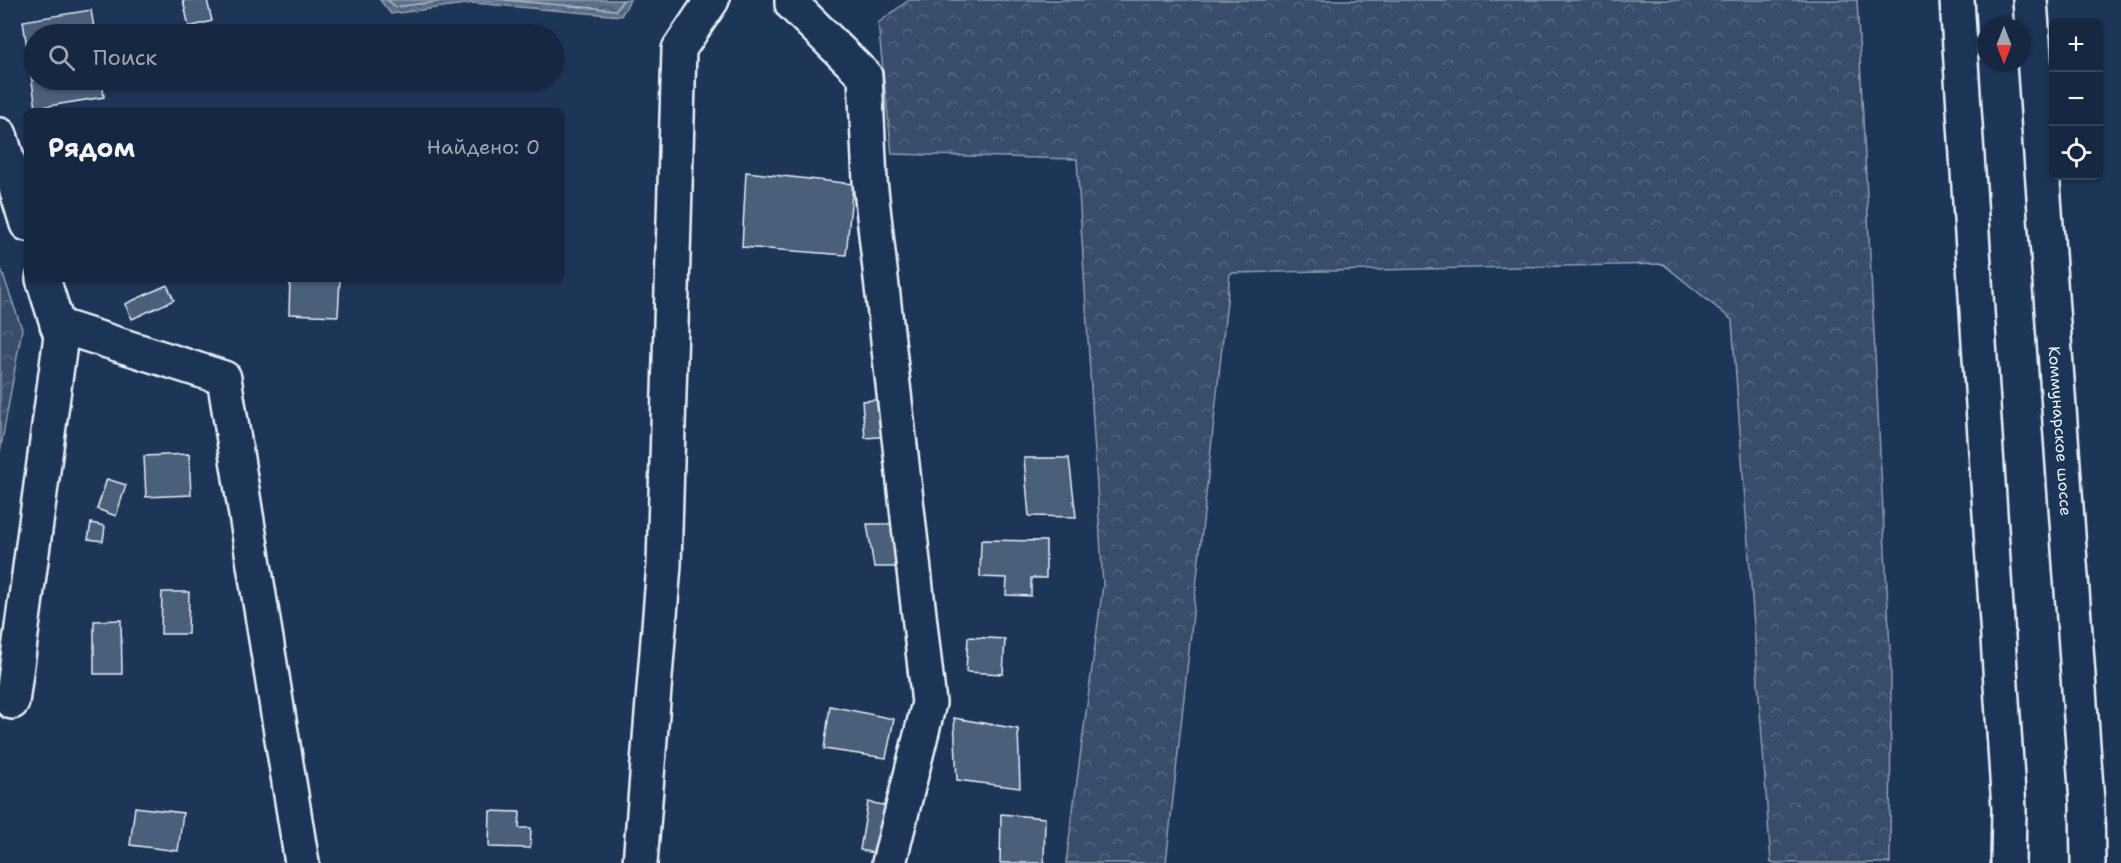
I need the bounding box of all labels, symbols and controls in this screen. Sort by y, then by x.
north arrow [1977,18,2031,72]
map controls [2049,18,2103,180]
button: + [2049,18,2103,72]
search box [24,24,564,90]
icon: search [45,41,78,74]
text: Поиск [93,43,157,72]
button: − [2049,72,2103,126]
button: locate [2049,126,2103,180]
text: Рядом [48,130,135,165]
text: Найдено: 0 [427,134,540,160]
street label: Коммунарское шоссе [2044,345,2077,517]

